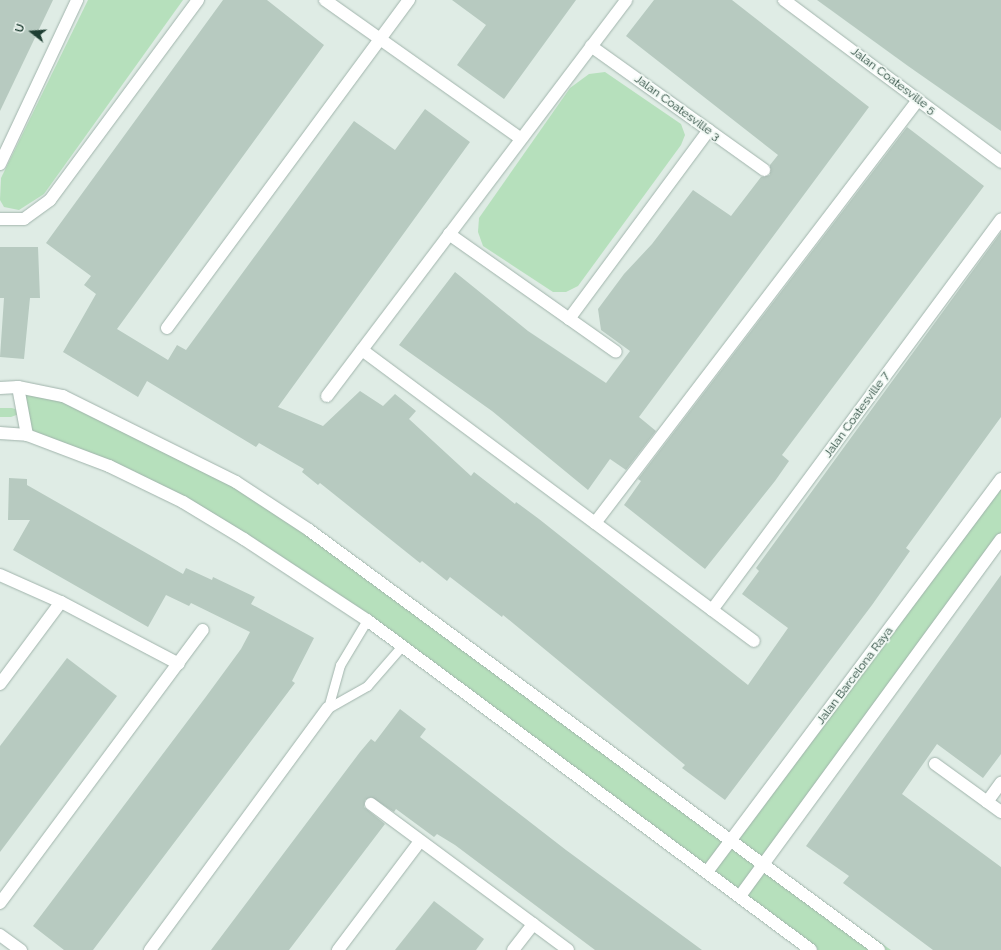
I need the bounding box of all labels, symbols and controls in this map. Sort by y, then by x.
north arrow [12,12,52,52]
text: U [13,23,27,34]
street label: Jalan Coatesville 5 [848,44,938,118]
street label: Jalan Coatesville 3 [631,72,723,144]
street label: Jalan Coatesville 7 [821,369,893,461]
street label: Jalan Barcelona Raya [814,624,896,728]

